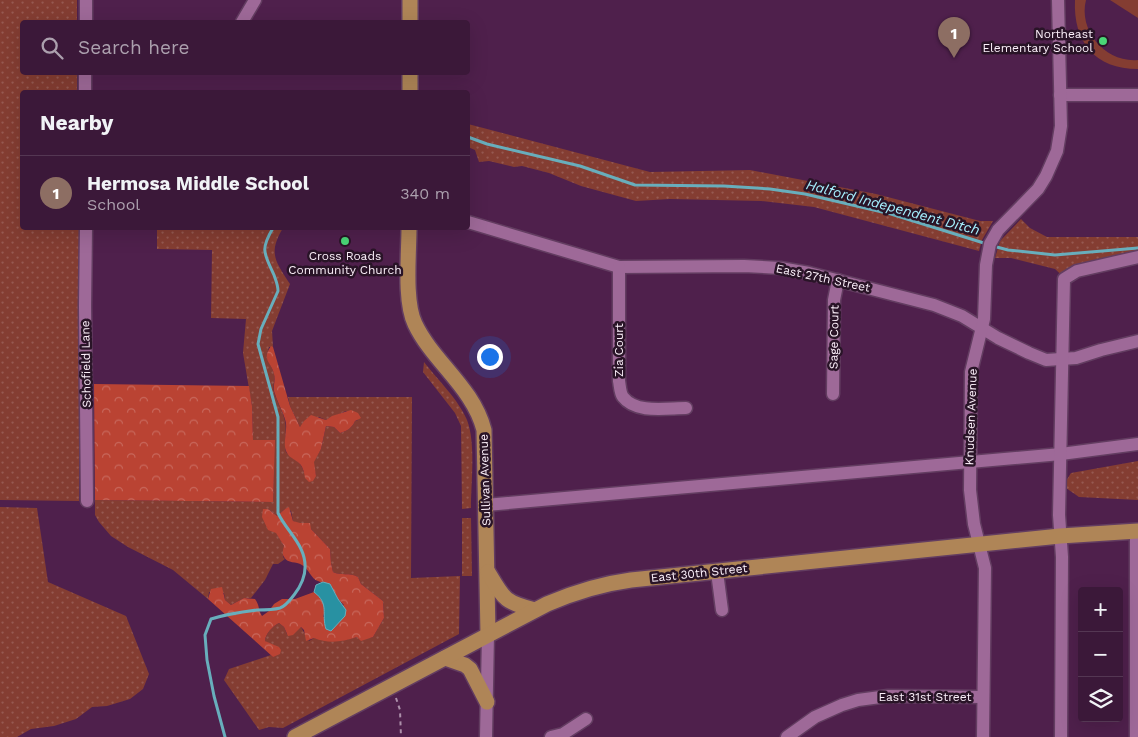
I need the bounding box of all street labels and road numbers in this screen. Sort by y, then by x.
street label: East 27th Street [775,261,871,295]
street label: Sage Court [826,305,842,369]
street label: Schofield Lane [78,320,94,408]
street label: Zia Court [612,323,626,377]
street label: Knudsen Avenue [962,368,980,466]
street label: Sullivan Avenue [476,434,494,526]
street label: East 30th Street [650,561,748,585]
street label: East 31st Street [878,690,972,704]

